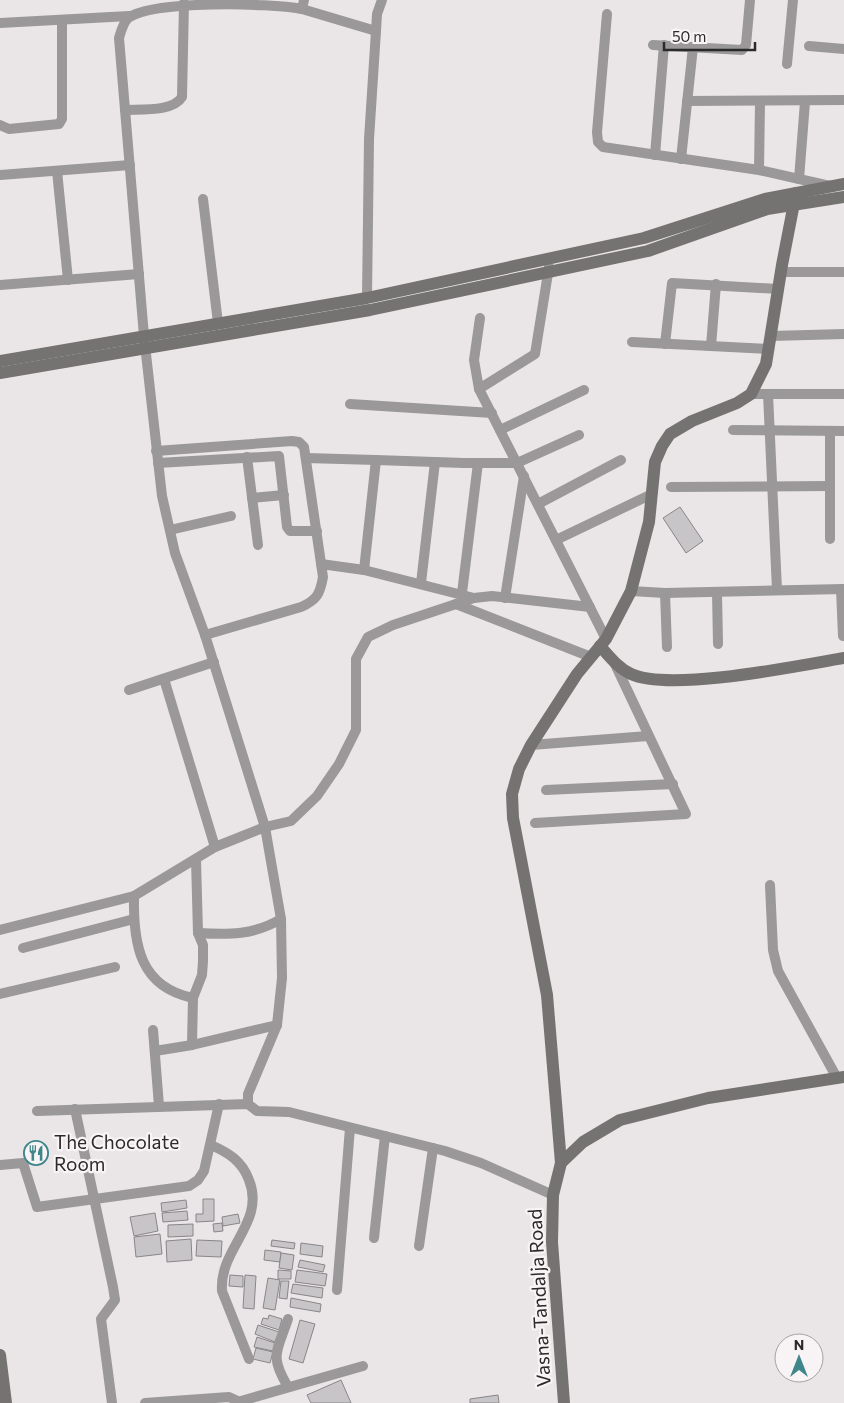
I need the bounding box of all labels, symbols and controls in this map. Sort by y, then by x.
scale bar [664,20,755,52]
text: 50 m [672,27,706,45]
place label: The Chocolate Room [54,1130,179,1175]
restaurant icon: The Chocolate Room [23,1140,49,1166]
street label: Vasna-Tandalja Road [522,1208,555,1388]
north arrow [774,1333,824,1383]
text: N [794,1336,804,1353]

